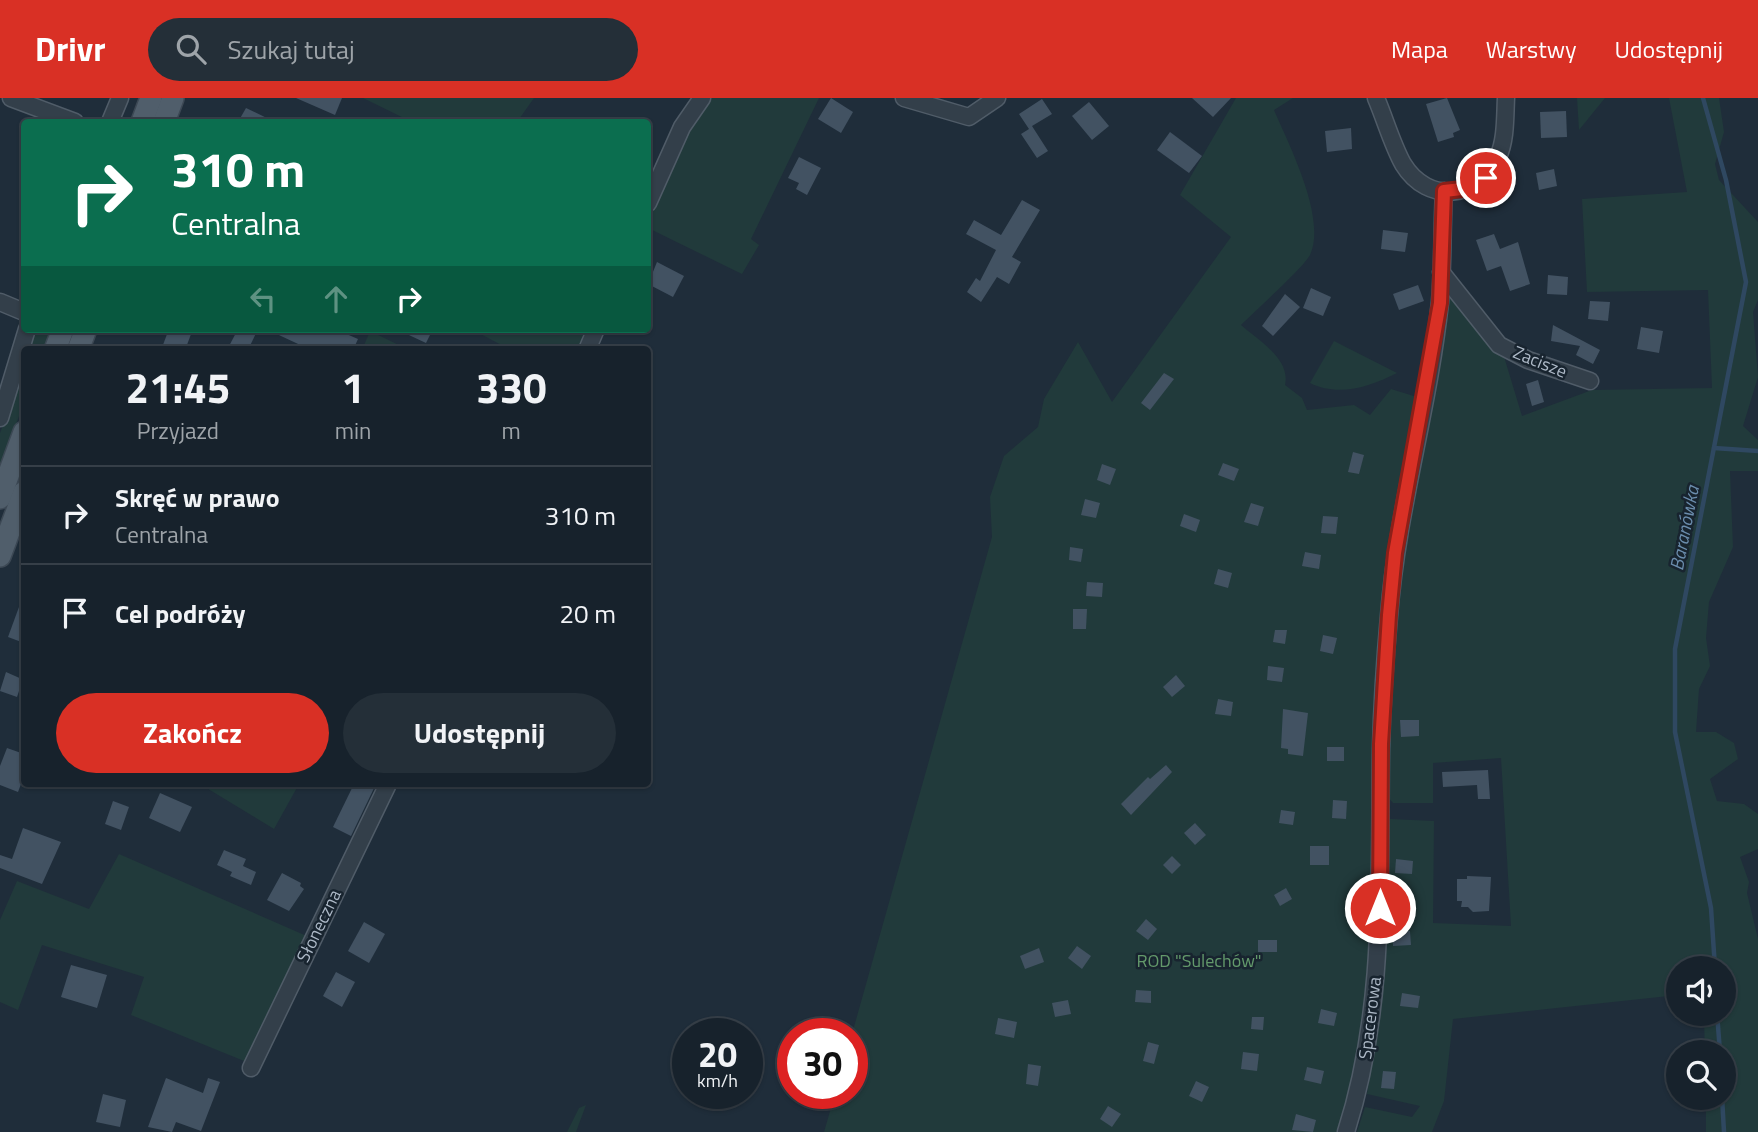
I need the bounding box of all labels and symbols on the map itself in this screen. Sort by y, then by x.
pin [1456,148,1516,208]
street label: Zacisze [1509,339,1571,385]
water label: Baranówka [1661,481,1706,573]
position arrow [1343,871,1417,945]
street label: Słoneczna [289,885,348,967]
park label: ROD "Sulechów" [1136,947,1262,974]
street label: Spacerowa [1351,975,1388,1061]
speed limit sign: 30 [777,1018,868,1109]

